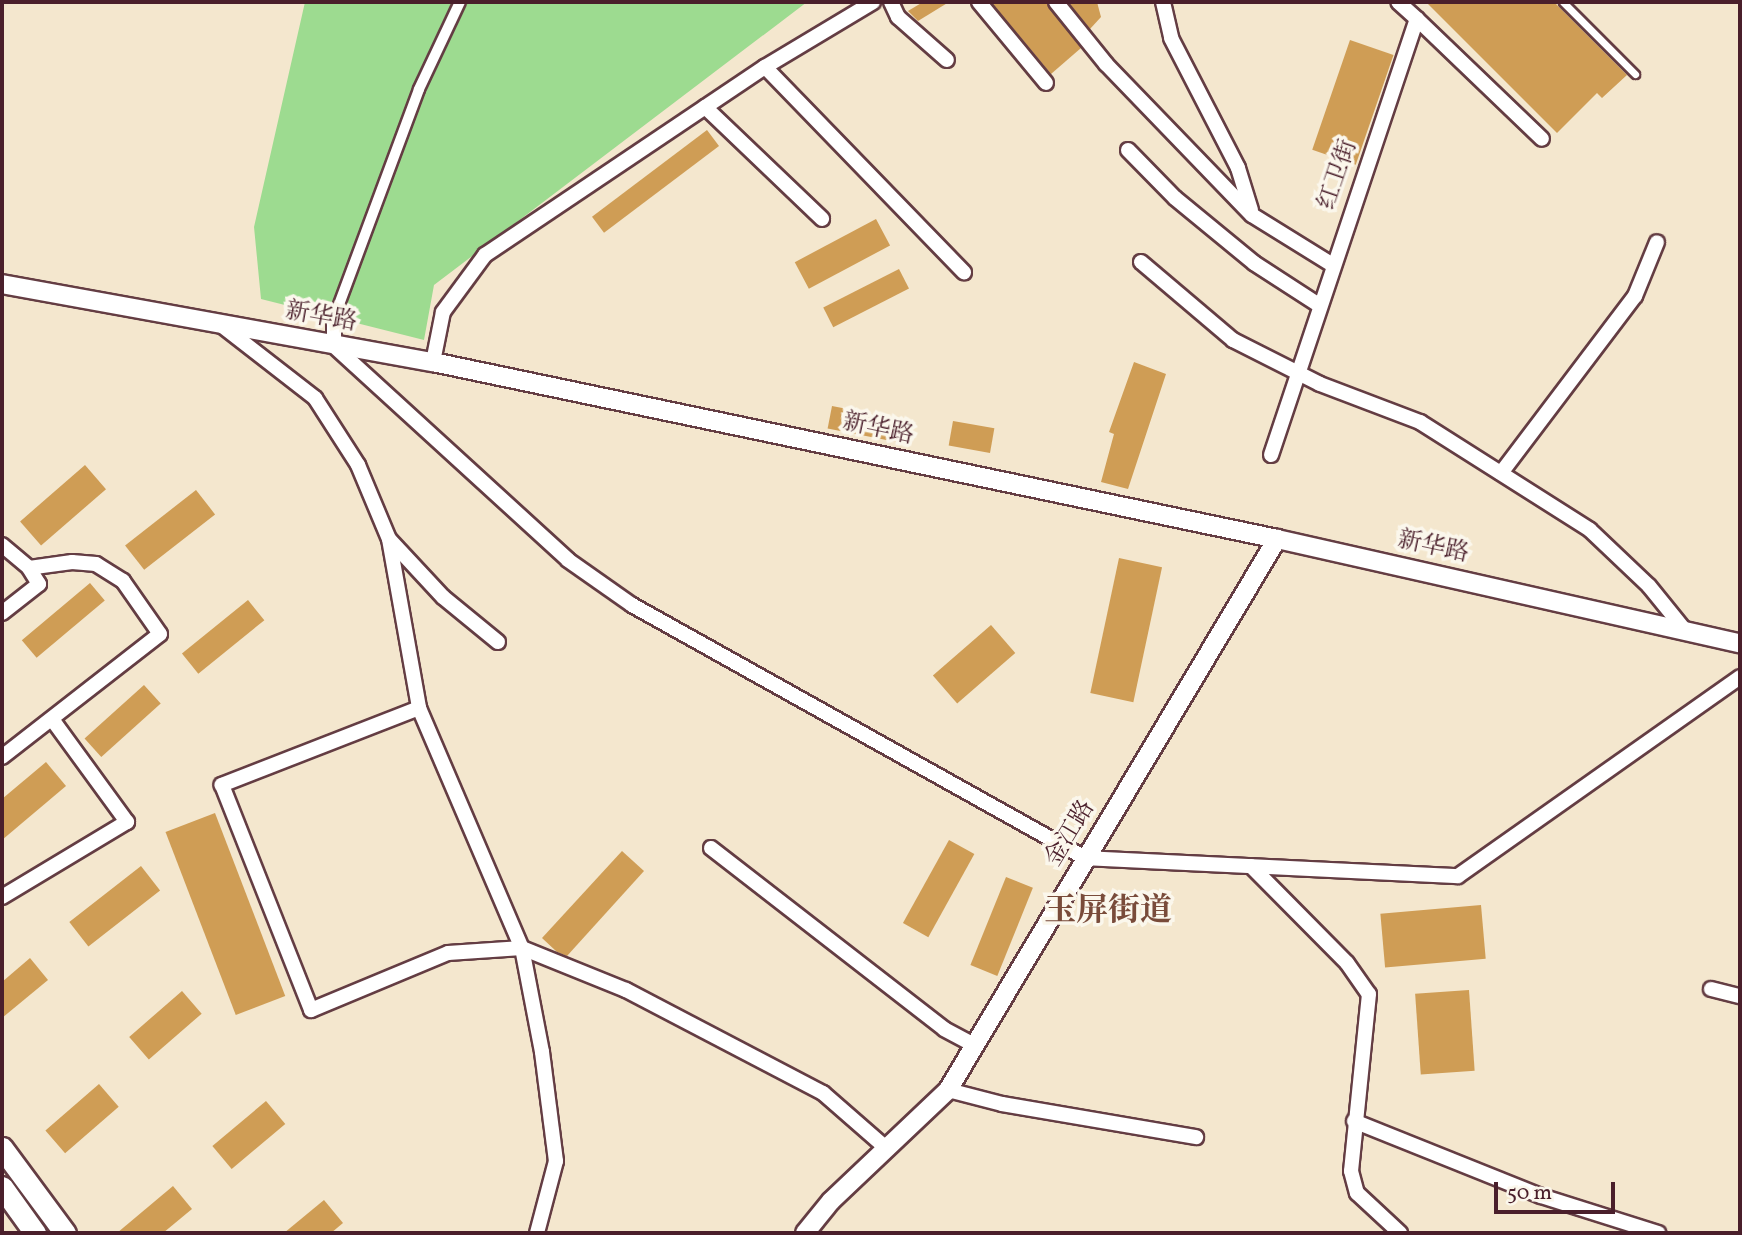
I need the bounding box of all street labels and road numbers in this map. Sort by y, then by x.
street label: 红卫街 [1314,136,1364,214]
street label: 新华路 [283,298,359,338]
street label: 新华路 [840,408,916,452]
street label: 新华路 [1395,526,1471,570]
street label: 金江路 [1040,796,1102,872]

